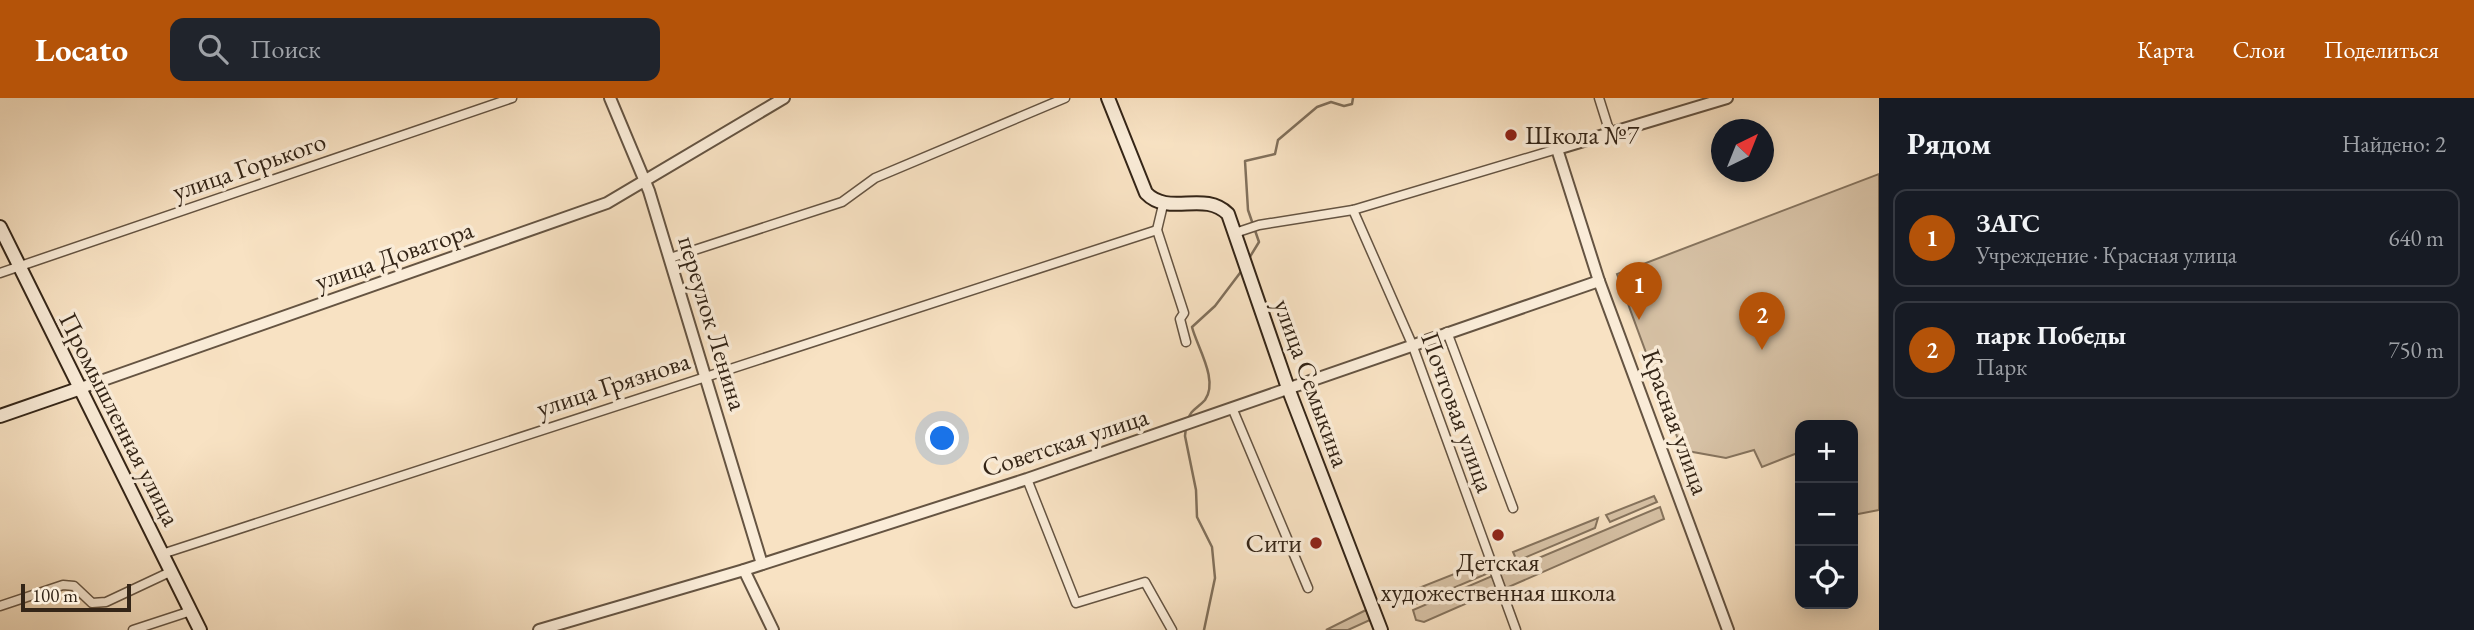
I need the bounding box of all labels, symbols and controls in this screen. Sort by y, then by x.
search box [170,18,660,81]
text: Locato [35,28,128,71]
icon: search [194,30,232,68]
text: Поиск [250,32,321,66]
text: Карта [2137,34,2194,65]
text: Слои [2232,34,2286,65]
text: Поделиться [2324,34,2439,65]
place label: Школа №7 [1525,118,1640,152]
north arrow [1711,119,1774,182]
street label: улица Горького [168,124,330,208]
text: Рядом [1907,124,1991,163]
marker: Школа №7 [1503,127,1519,143]
text: Найдено: 2 [2342,129,2446,159]
text: ЗАГС [1976,206,2040,240]
street label: улица Доватора [310,212,478,298]
text: 1 [1926,223,1938,253]
text: 640 m [2388,223,2444,253]
street label: переулок Ленина [670,232,756,415]
text: Учреждение · Красная улица [1976,240,2237,270]
pin: 1 [1616,262,1662,320]
pin: 2 [1739,292,1785,350]
street label: улица Семыкина [1266,294,1358,472]
street label: Промышленная улица [51,306,189,532]
text: парк Победы [1976,318,2126,352]
street label: Почтовая улица [1413,327,1503,498]
text: 2 [1926,335,1938,365]
text: 750 m [2388,335,2444,365]
street label: улица Грязнова [532,343,695,425]
street label: Красная улица [1634,345,1718,500]
text: Парк [1976,352,2027,382]
street label: Советская улица [977,399,1153,485]
map controls [1795,420,1858,609]
button: + [1795,420,1858,483]
your location [925,421,959,455]
button: − [1795,483,1858,546]
place label: Сити [1245,526,1302,560]
marker: Детская художественная школа [1490,527,1506,543]
marker: Сити [1308,535,1324,551]
place label: Детская художественная школа [1380,545,1616,609]
button: locate [1795,546,1858,609]
scale bar [21,581,131,613]
text: 100 m [32,583,78,608]

